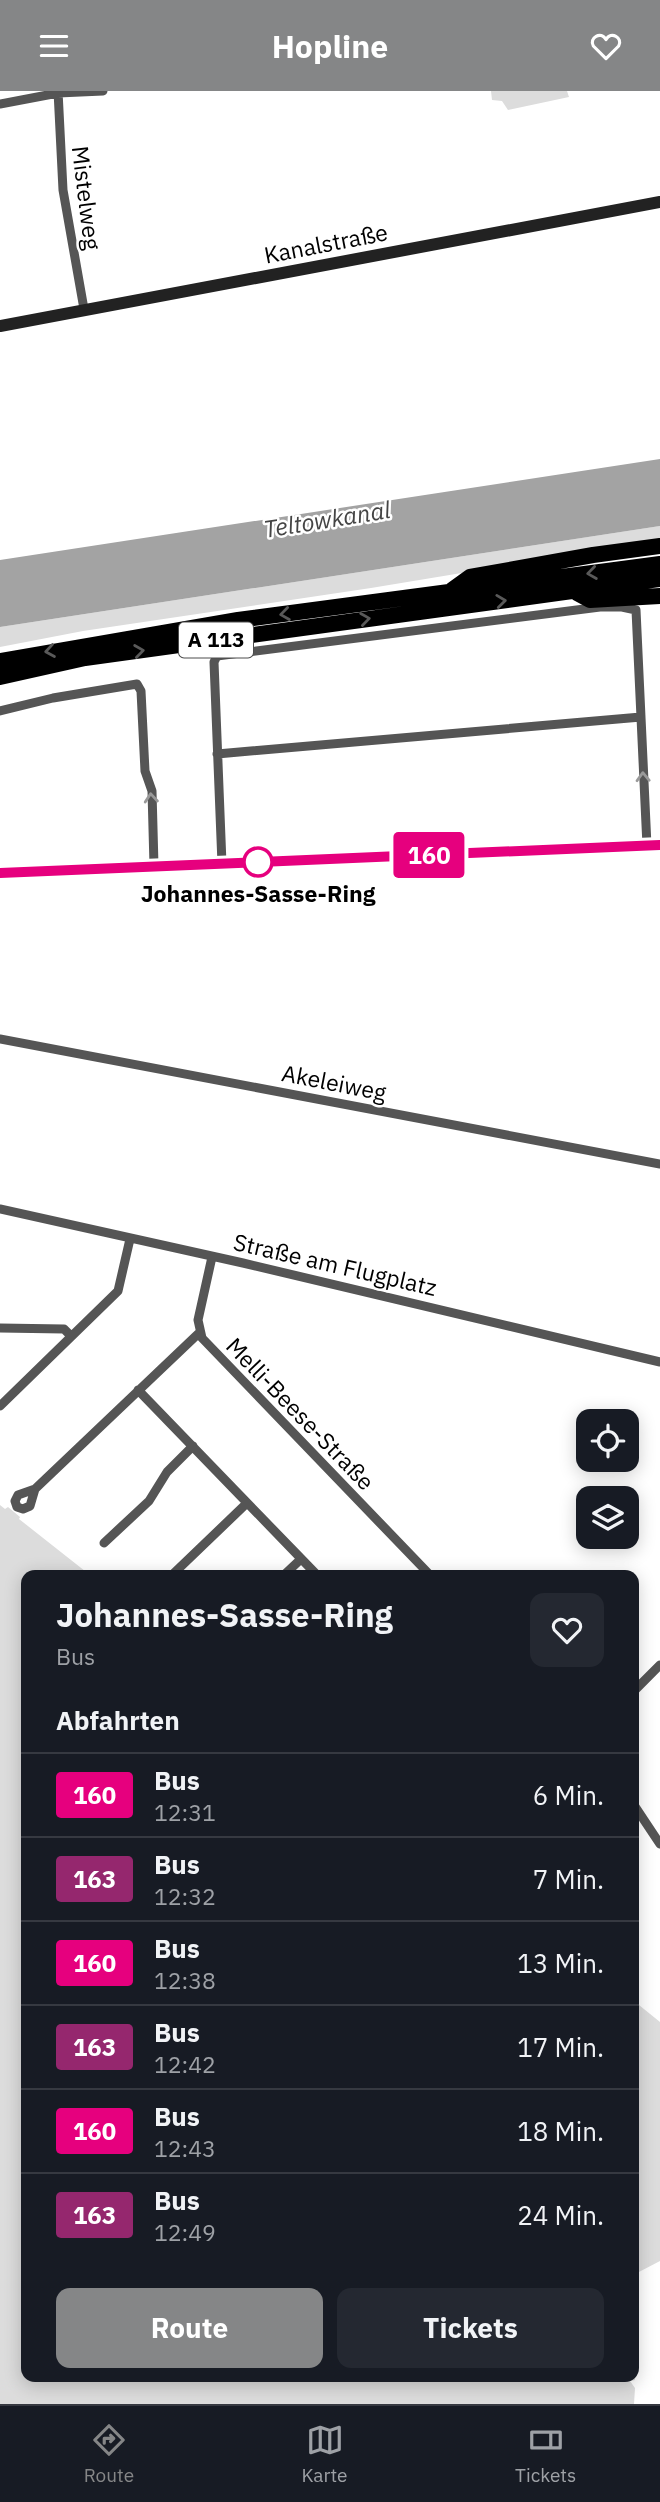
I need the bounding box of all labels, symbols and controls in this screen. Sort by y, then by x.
text: Hopline [272,25,388,67]
icon: menu [35,27,73,65]
icon: heart [587,27,625,65]
street label: Mistelweg [66,144,108,252]
street label: Kanalstraße [261,216,390,270]
water label: Teltowkanal [261,493,393,545]
one-way arrow [586,566,598,581]
one-way arrow [495,594,507,609]
one-way arrow [279,607,291,622]
one-way arrow [359,612,370,627]
road number: A 113 [179,623,253,657]
one-way arrow [44,643,56,658]
one-way arrow [133,643,145,658]
one-way arrow [636,771,651,782]
one-way arrow [144,792,159,803]
line badge: 160 [389,832,469,878]
text: 160 [407,839,451,871]
marker: Johannes-Sasse-Ring [243,847,273,877]
place label: Johannes-Sasse-Ring [141,878,376,908]
street label: Akeleiweg [279,1057,389,1107]
street label: Straße am Flugplatz [231,1226,440,1302]
street label: Melli-Beese-Straße [220,1331,381,1496]
map controls [576,1409,639,1549]
button: locate [576,1409,639,1472]
button: layers [576,1486,639,1549]
text: Johannes-Sasse-Ring [56,1593,393,1636]
button: heart [530,1593,604,1667]
text: Bus [56,1641,95,1671]
text: Abfahrten [56,1703,180,1737]
text: Bus [154,1763,200,1797]
text: 6 Min. [533,1778,604,1812]
text: 160 [73,1779,116,1811]
text: 12:31 [154,1797,216,1827]
text: Bus [154,1847,200,1881]
text: 7 Min. [533,1862,604,1896]
text: 163 [73,1863,116,1895]
text: 12:32 [154,1881,216,1911]
text: Bus [154,1931,200,1965]
text: 13 Min. [517,1946,604,1980]
text: 160 [73,1947,116,1979]
text: 12:38 [154,1965,216,1995]
text: Bus [154,2015,200,2049]
text: 17 Min. [517,2030,604,2064]
text: 163 [73,2031,116,2063]
text: 12:42 [154,2049,216,2079]
text: Bus [154,2099,200,2133]
text: 18 Min. [517,2114,604,2148]
text: 160 [73,2115,116,2147]
text: 12:43 [154,2133,216,2163]
text: Bus [154,2183,200,2217]
text: 24 Min. [517,2198,604,2232]
text: 163 [73,2199,116,2231]
text: 12:49 [154,2217,216,2247]
button: Route [56,2288,323,2368]
button: Tickets [337,2288,604,2368]
tab: Route [84,2421,134,2487]
tab: Karte [302,2421,348,2487]
tab: Tickets [515,2421,576,2487]

